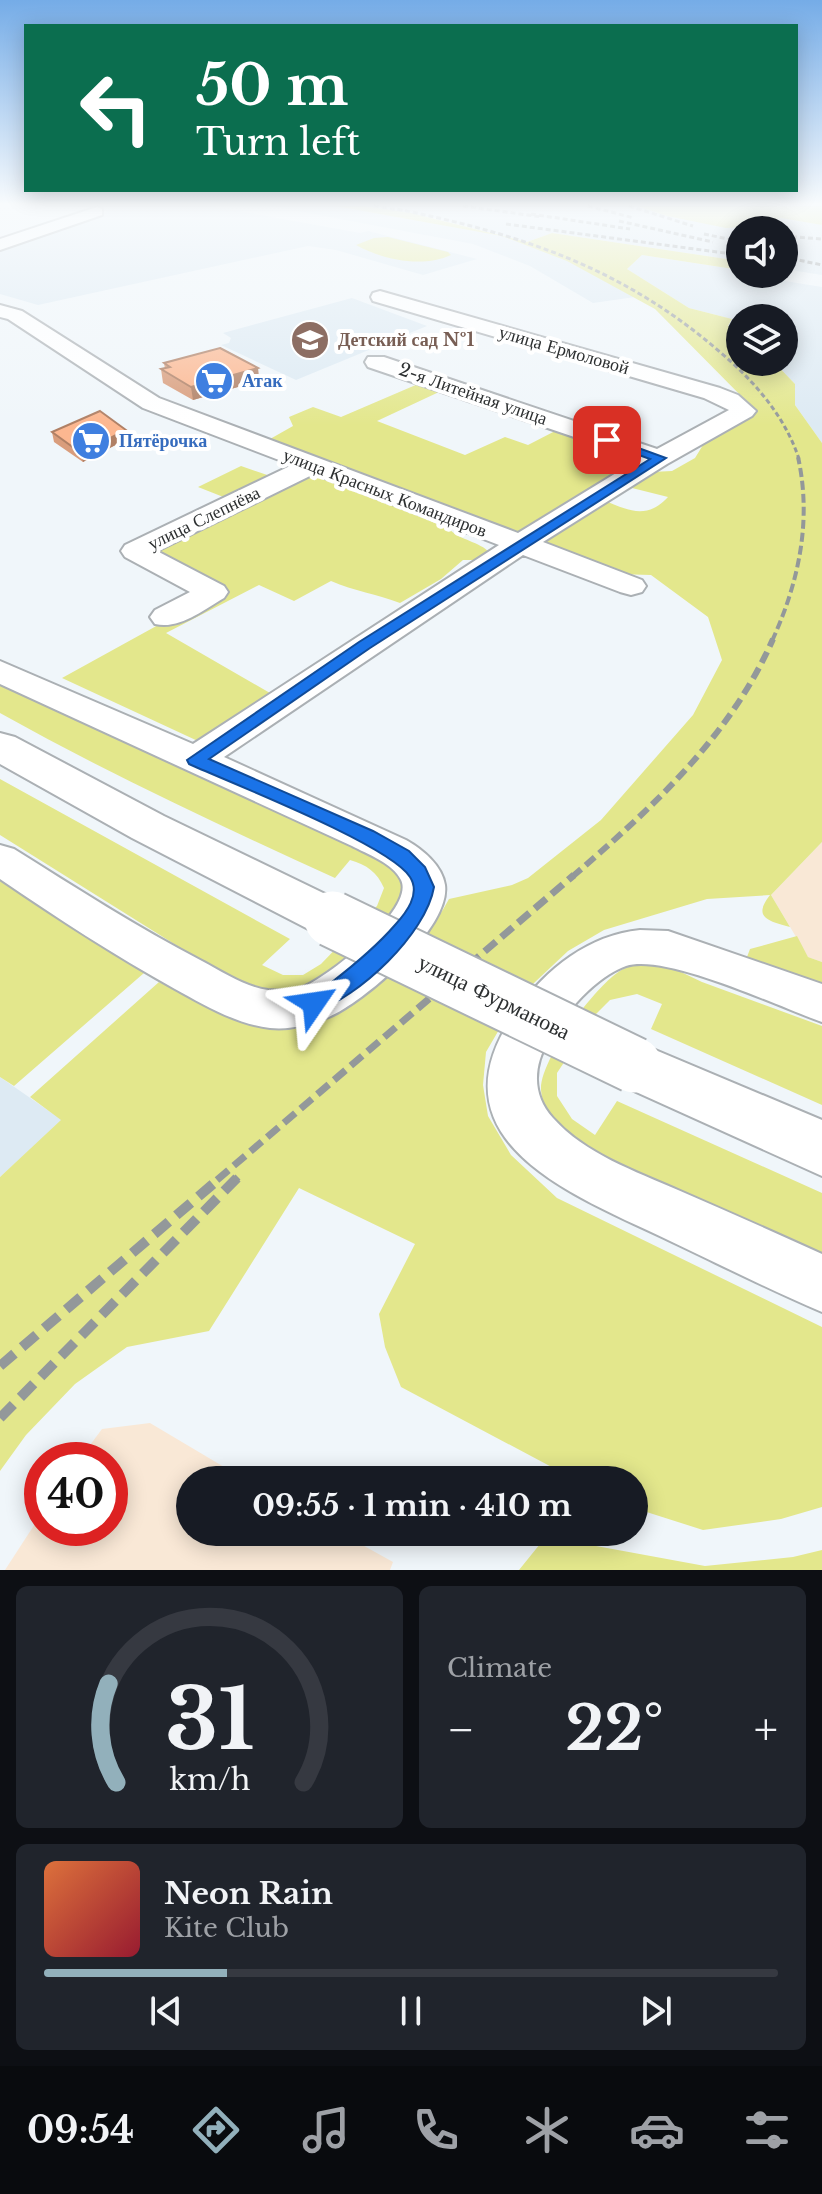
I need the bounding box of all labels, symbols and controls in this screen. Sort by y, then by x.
text: 50 m [196,51,348,120]
icon: left [64,56,168,160]
text: Turn left [196,120,360,165]
map controls [726,216,798,376]
button: sound [726,216,798,288]
button: layers [726,304,798,376]
school or university icon: Детский сад №1 [289,319,331,361]
street label: улица Ермоловой [496,321,632,379]
place label: Детский сад №1 [338,329,474,351]
street label: 2-я Литейная улица [396,358,550,430]
supermarket icon: Атак [193,360,235,402]
place label: Атак [242,370,283,392]
pin [573,406,641,474]
icon: arrive [585,418,629,462]
supermarket icon: Пятёрочка [70,420,112,462]
place label: Пятёрочка [119,430,207,452]
street label: улица Красных Командиров [280,444,490,542]
street label: улица Слепнёва [144,481,264,555]
street label: улица Фурманова [414,949,575,1046]
position arrow [272,961,356,1045]
speed limit sign: 40 [24,1442,128,1546]
text: 09:55 · 1 min · 410 m [252,1487,572,1524]
text: Climate [447,1652,552,1684]
text: 31 [165,1668,254,1771]
text: 22° [565,1692,663,1766]
text: − [447,1702,475,1757]
text: + [754,1702,778,1757]
text: km/h [169,1762,250,1798]
text: Neon Rain [164,1875,333,1912]
text: Kite Club [164,1912,289,1944]
icon: previous [144,1989,188,2033]
icon: pause [389,1989,433,2033]
icon: next [634,1989,678,2033]
icon: directions [188,2102,244,2158]
icon: music [298,2102,354,2158]
icon: phone [408,2102,464,2158]
icon: climate [519,2102,575,2158]
icon: car [629,2102,685,2158]
icon: filters [739,2102,795,2158]
text: 09:54 [27,2108,134,2153]

